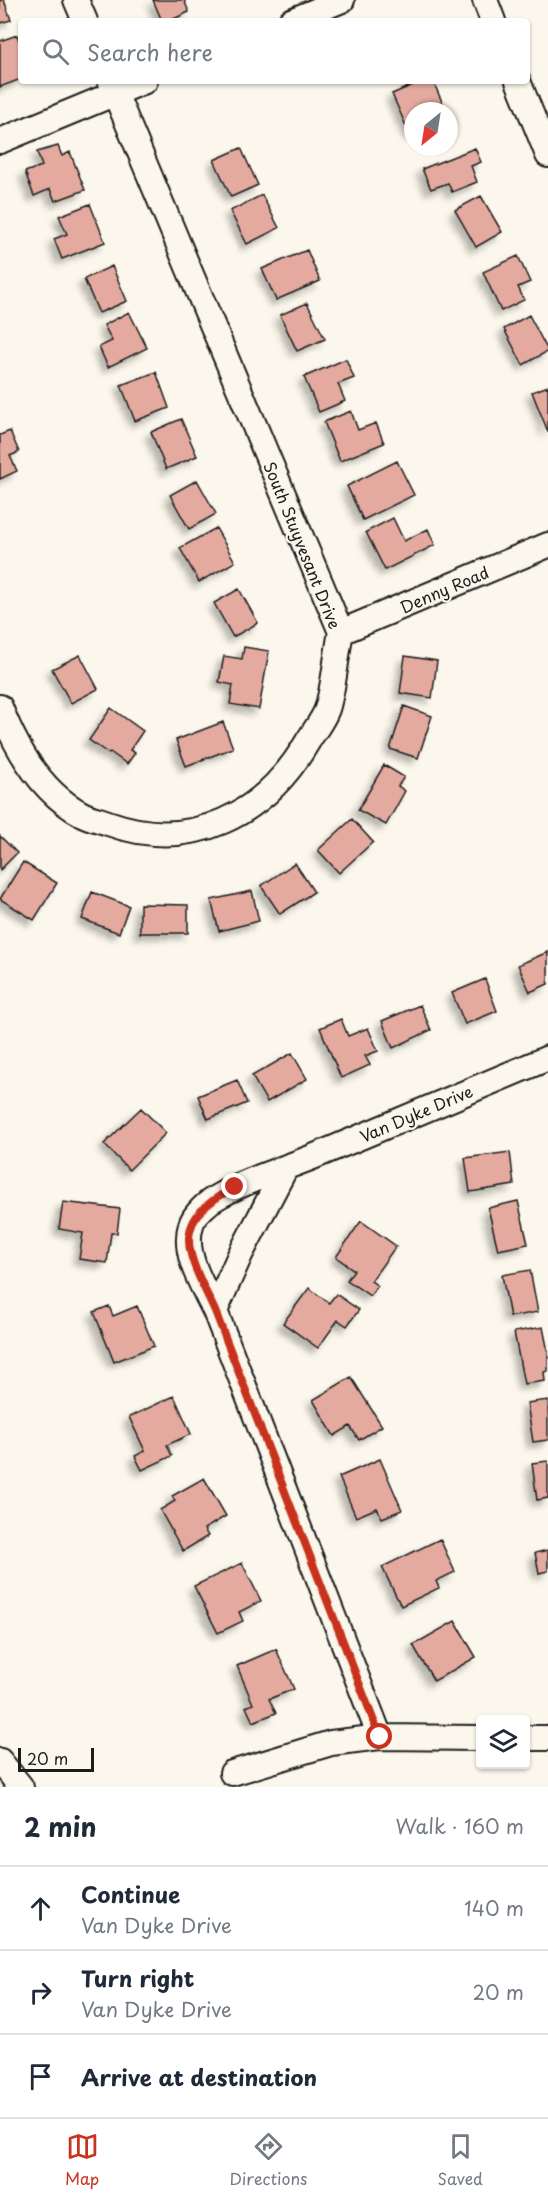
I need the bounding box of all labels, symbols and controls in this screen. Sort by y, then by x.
search box [18,18,530,84]
icon: search [39,35,72,68]
text: Search here [87,35,213,68]
north arrow [404,102,458,156]
street label: South Stuyvesant Drive [258,458,348,632]
street label: Denny Road [396,559,492,619]
street label: Van Dyke Drive [356,1078,477,1148]
route end [221,1173,247,1199]
map controls [476,1715,530,1769]
button: layers [476,1715,530,1769]
route start [366,1723,392,1749]
scale bar [18,1745,94,1772]
text: 20 m [27,1746,68,1770]
text: 2 min [24,1807,97,1846]
text: Walk · 160 m [396,1811,524,1841]
text: Continue [81,1877,180,1910]
icon: ahead [24,1892,57,1925]
text: 140 m [464,1893,524,1923]
text: Van Dyke Drive [81,1910,232,1940]
text: Turn right [81,1961,194,1994]
icon: right [24,1976,57,2009]
text: 20 m [472,1977,524,2007]
text: Van Dyke Drive [81,1994,232,2024]
icon: arrive [24,2060,57,2093]
text: Arrive at destination [81,2060,317,2093]
tab: Map [65,2130,99,2190]
tab: Directions [229,2130,307,2190]
tab: Saved [437,2130,483,2190]

